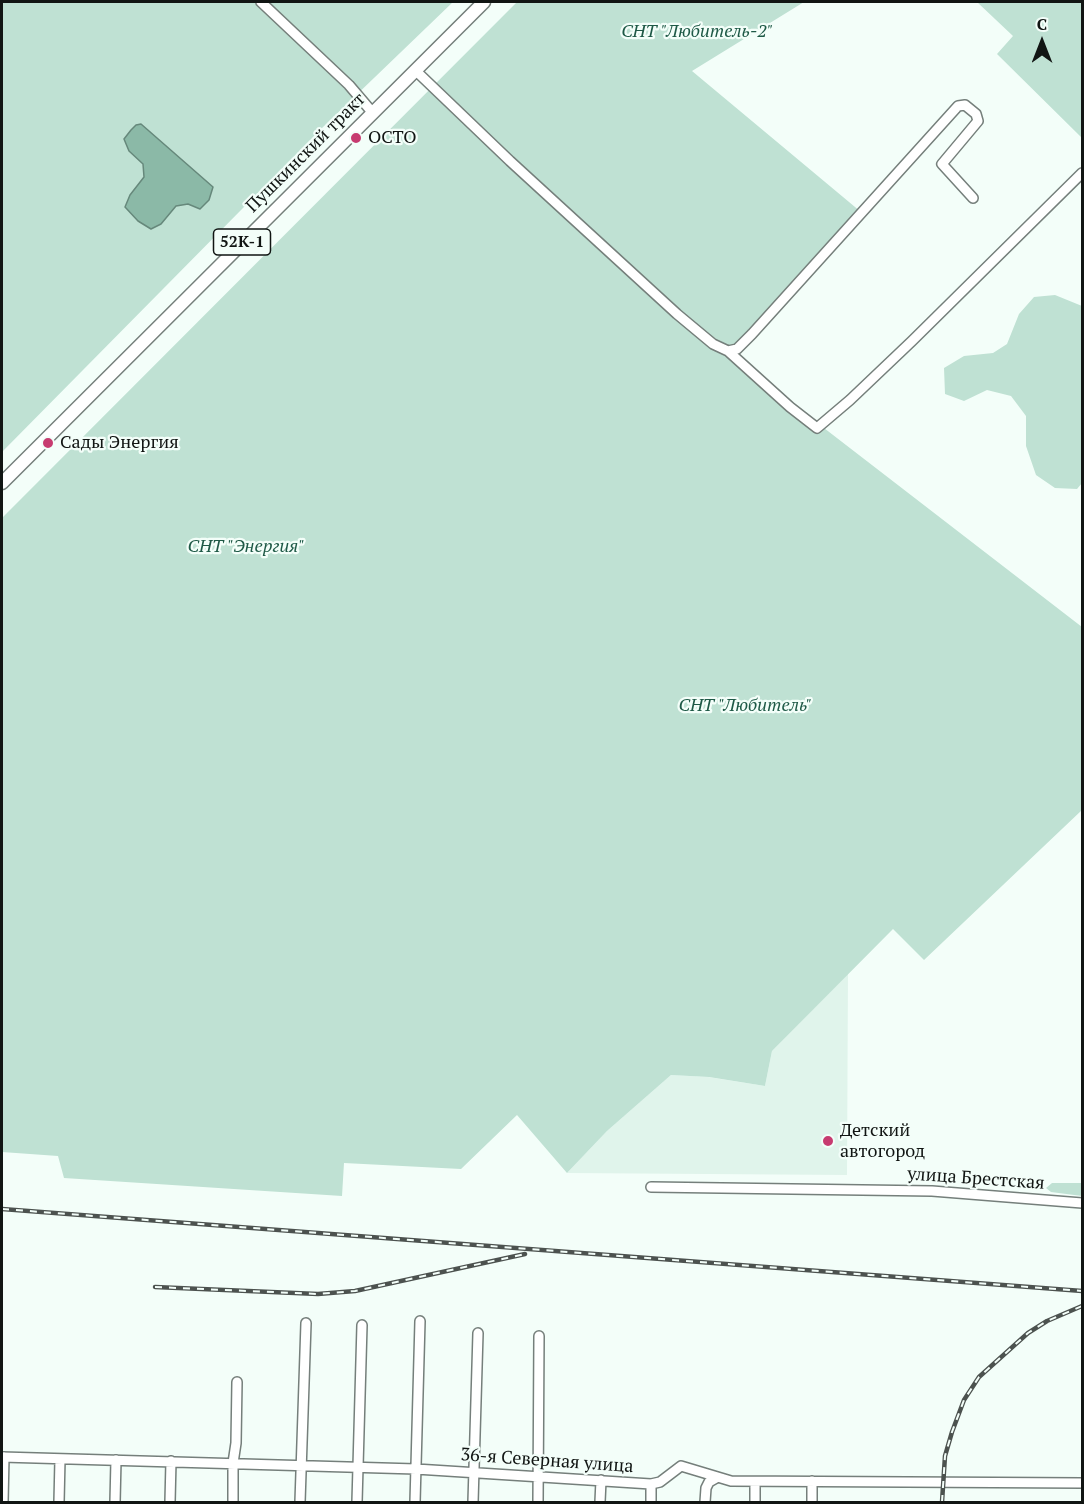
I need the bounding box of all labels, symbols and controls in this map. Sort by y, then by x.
north arrow [1012,12,1072,72]
text: С [1037,13,1047,35]
park label: СНТ "Любитель-2" [621,21,773,43]
street label: Пушкинский тракт [242,89,370,217]
place label: ОСТО [368,127,417,149]
marker: ОСТО [349,131,363,145]
road number: 52К-1 [214,229,270,255]
place label: Сады Энергия [60,432,179,454]
marker: Сады Энергия [41,436,55,450]
park label: СНТ "Энергия" [188,536,304,558]
park label: СНТ "Любитель" [678,695,812,717]
place label: Детский автогород [840,1120,925,1162]
marker: Детский автогород [821,1134,835,1148]
street label: улица Брестская [907,1163,1045,1195]
street label: 36-я Северная улица [460,1444,634,1478]

